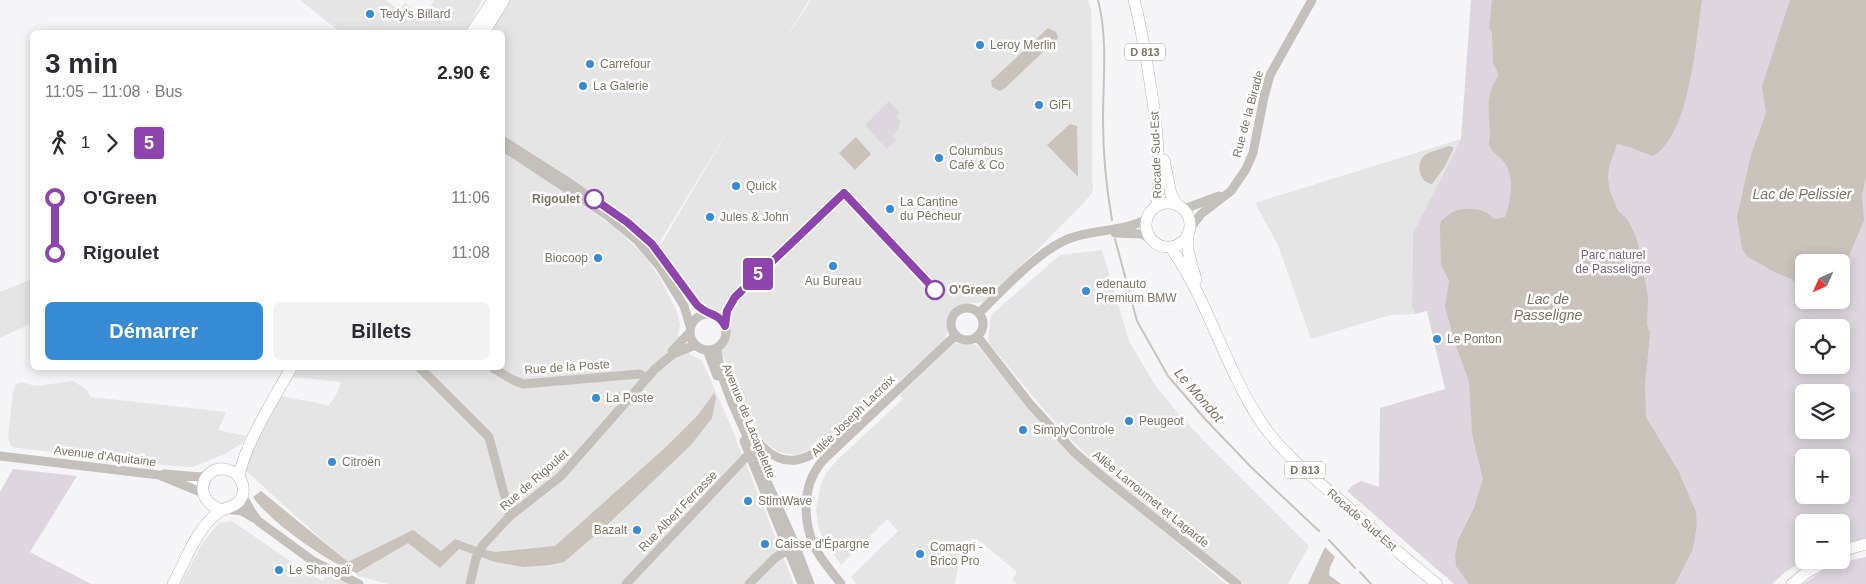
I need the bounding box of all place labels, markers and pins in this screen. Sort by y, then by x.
place label: Tedy's Billard [380,7,450,21]
marker: Tedy's Billard [364,8,376,20]
place label: Leroy Merlin [990,38,1056,52]
marker: Leroy Merlin [974,39,986,51]
place label: Carrefour [600,57,651,71]
marker: Carrefour [584,58,596,70]
place label: La Galerie [593,79,649,93]
marker: La Galerie [577,80,589,92]
place label: GiFi [1049,98,1071,112]
marker: GiFi [1033,99,1045,111]
place label: Columbus Café & Co [949,144,1005,172]
marker: Columbus Café & Co [933,152,945,164]
place label: Quick [746,179,778,193]
marker: Quick [730,180,742,192]
marker: Rigoulet [584,189,604,209]
place label: Rigoulet [532,192,580,206]
place label: La Cantine du Pêcheur [900,195,961,223]
marker: La Cantine du Pêcheur [884,203,896,215]
place label: Jules & John [720,210,789,224]
marker: Jules & John [704,211,716,223]
place label: Biocoop [545,251,588,265]
marker: Biocoop [592,252,604,264]
marker: Au Bureau [827,260,839,272]
place label: Au Bureau [805,274,861,288]
place label: edenauto Premium BMW [1096,277,1177,305]
marker: O'Green [925,280,945,300]
place label: O'Green [949,283,996,297]
marker: edenauto Premium BMW [1080,285,1092,297]
place label: Le Ponton [1447,332,1502,346]
marker: Le Ponton [1431,333,1443,345]
place label: La Poste [606,391,654,405]
marker: La Poste [590,392,602,404]
place label: Peugeot [1139,414,1184,428]
marker: Peugeot [1123,415,1135,427]
place label: SimplyControle [1033,423,1115,437]
marker: SimplyControle [1017,424,1029,436]
place label: Citroën [342,455,381,469]
marker: Citroën [326,456,338,468]
place label: StimWave [758,494,813,508]
marker: StimWave [742,495,754,507]
place label: Bazalt [594,523,628,537]
marker: Bazalt [631,524,643,536]
place label: Caisse d'Épargne [775,536,870,551]
marker: Caisse d'Épargne [759,538,771,550]
place label: Comagri - Brico Pro [930,540,983,568]
marker: Comagri - Brico Pro [914,548,926,560]
place label: Le Shangaï [289,563,351,577]
marker: Le Shangaï [273,564,285,576]

